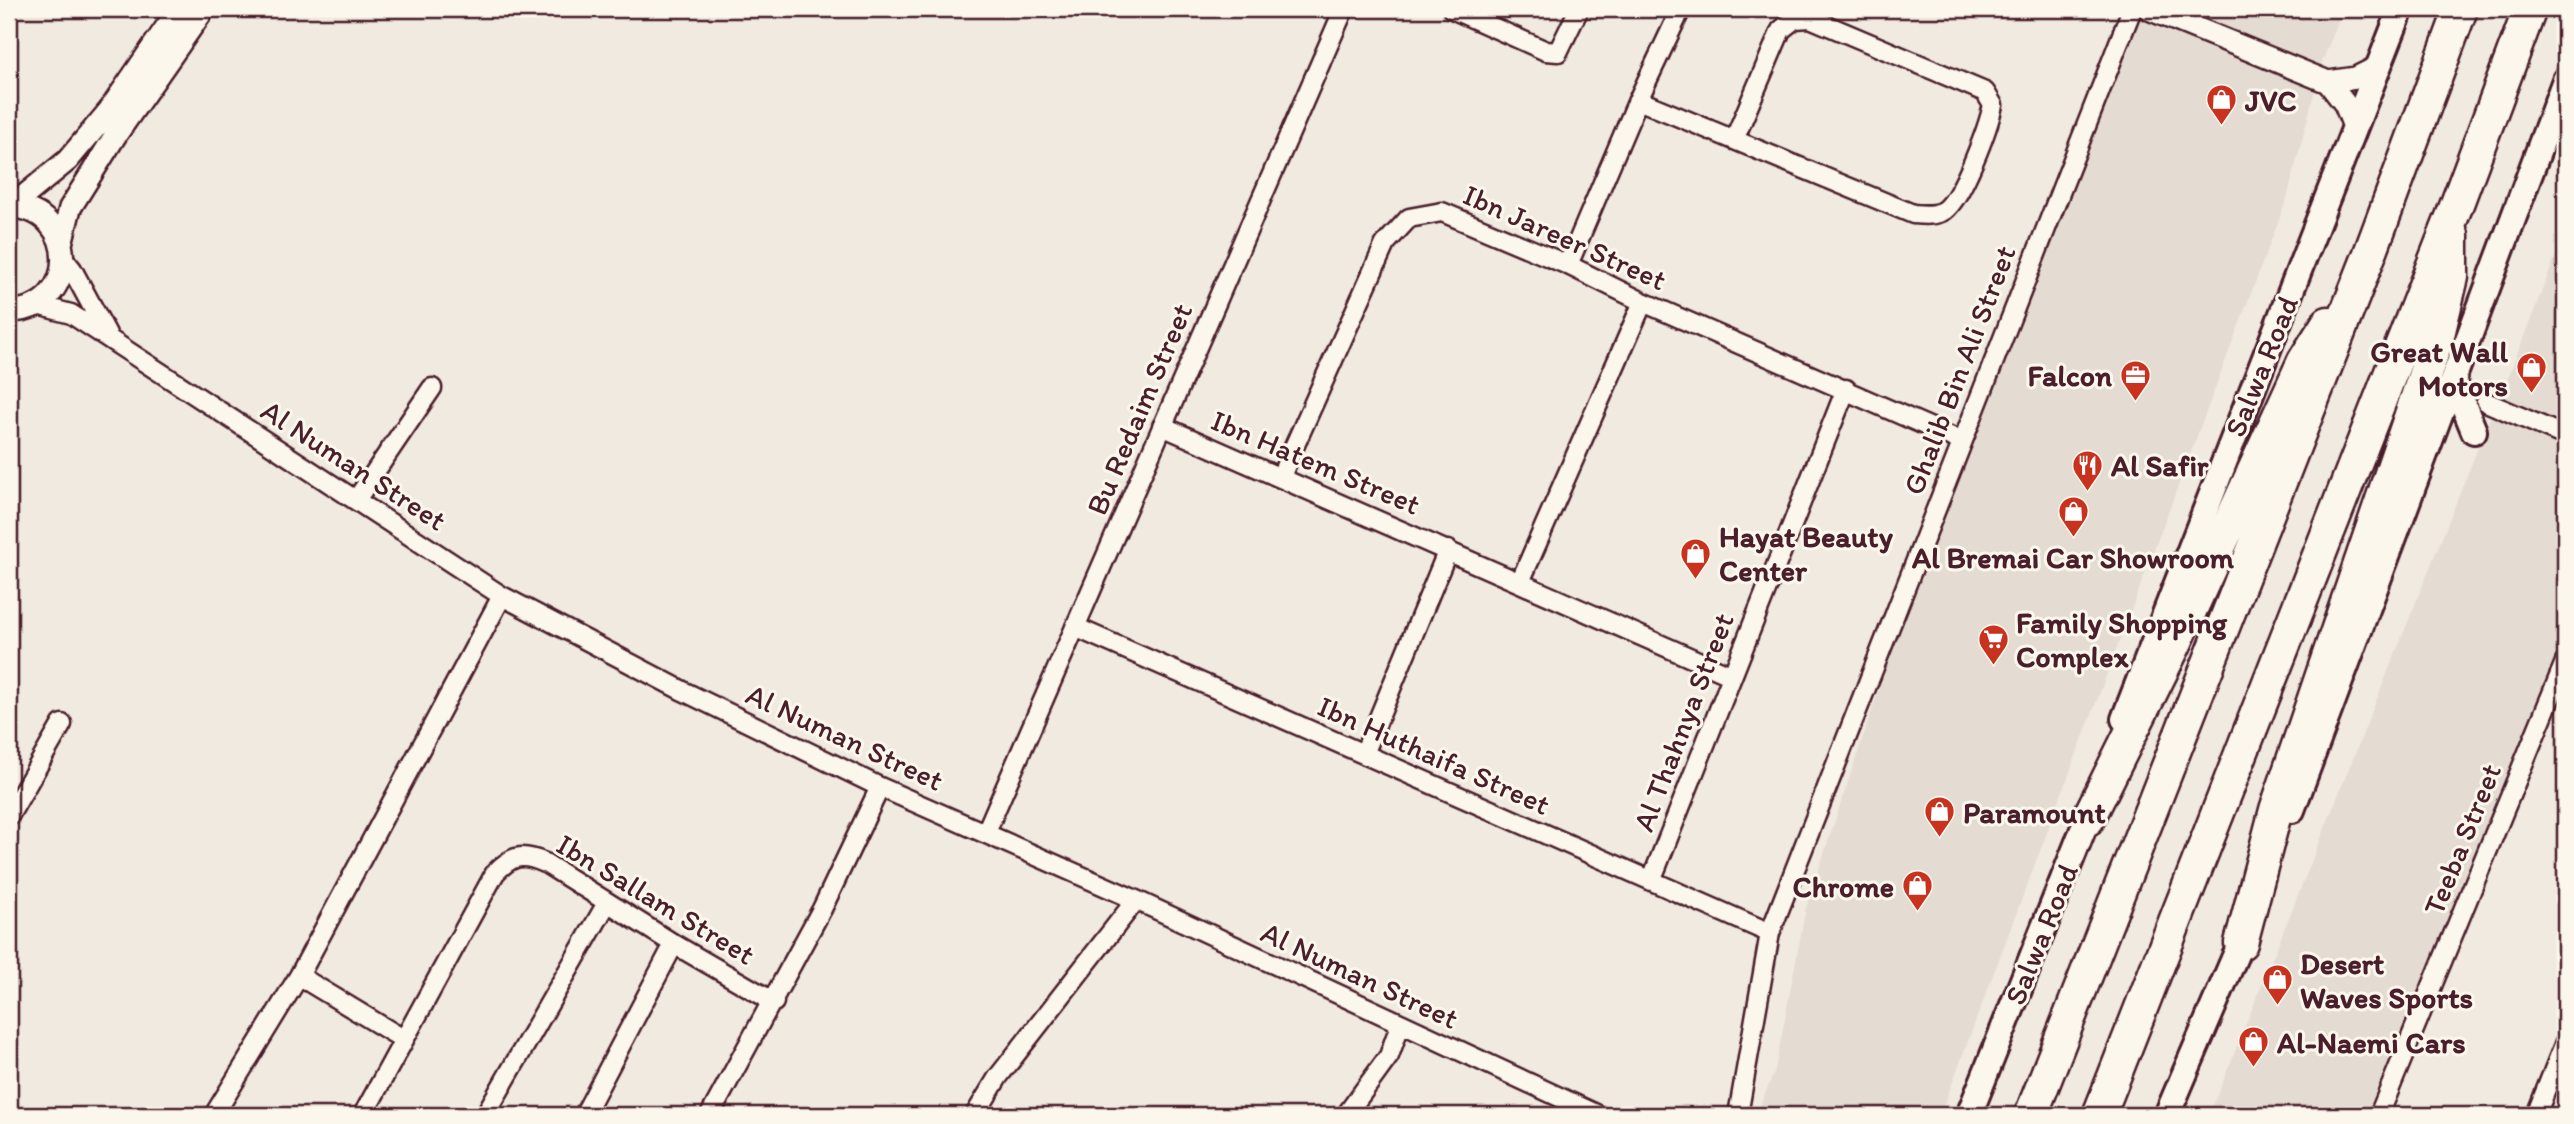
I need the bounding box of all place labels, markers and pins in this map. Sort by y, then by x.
place label: JVC [2244,82,2297,119]
shop icon: JVC [2205,83,2239,127]
place label: Great Wall Motors [2370,333,2509,404]
shop icon: Great Wall Motors [2514,351,2548,395]
place label: Falcon [2028,357,2112,394]
office icon: Falcon [2118,358,2152,402]
place label: Al Safir [2110,447,2209,484]
restaurant icon: Al Safir [2071,448,2105,492]
shop icon: Al Bremai Car Showroom [2056,494,2090,538]
place label: Hayat Beauty Center [1719,518,1894,589]
shop icon: Hayat Beauty Center [1679,536,1713,580]
place label: Al Bremai Car Showroom [1911,539,2235,576]
place label: Family Shopping Complex [2016,604,2228,675]
supermarket icon: Family Shopping Complex [1976,622,2010,666]
place label: Paramount [1963,794,2106,831]
shop icon: Paramount [1923,795,1957,839]
place label: Chrome [1792,868,1894,905]
shop icon: Chrome [1900,869,1934,913]
place label: Desert Waves Sports [2300,945,2473,1016]
shop icon: Desert Waves Sports [2260,963,2294,1007]
place label: Al-Naemi Cars [2276,1024,2466,1061]
shop icon: Al-Naemi Cars [2237,1025,2271,1069]

